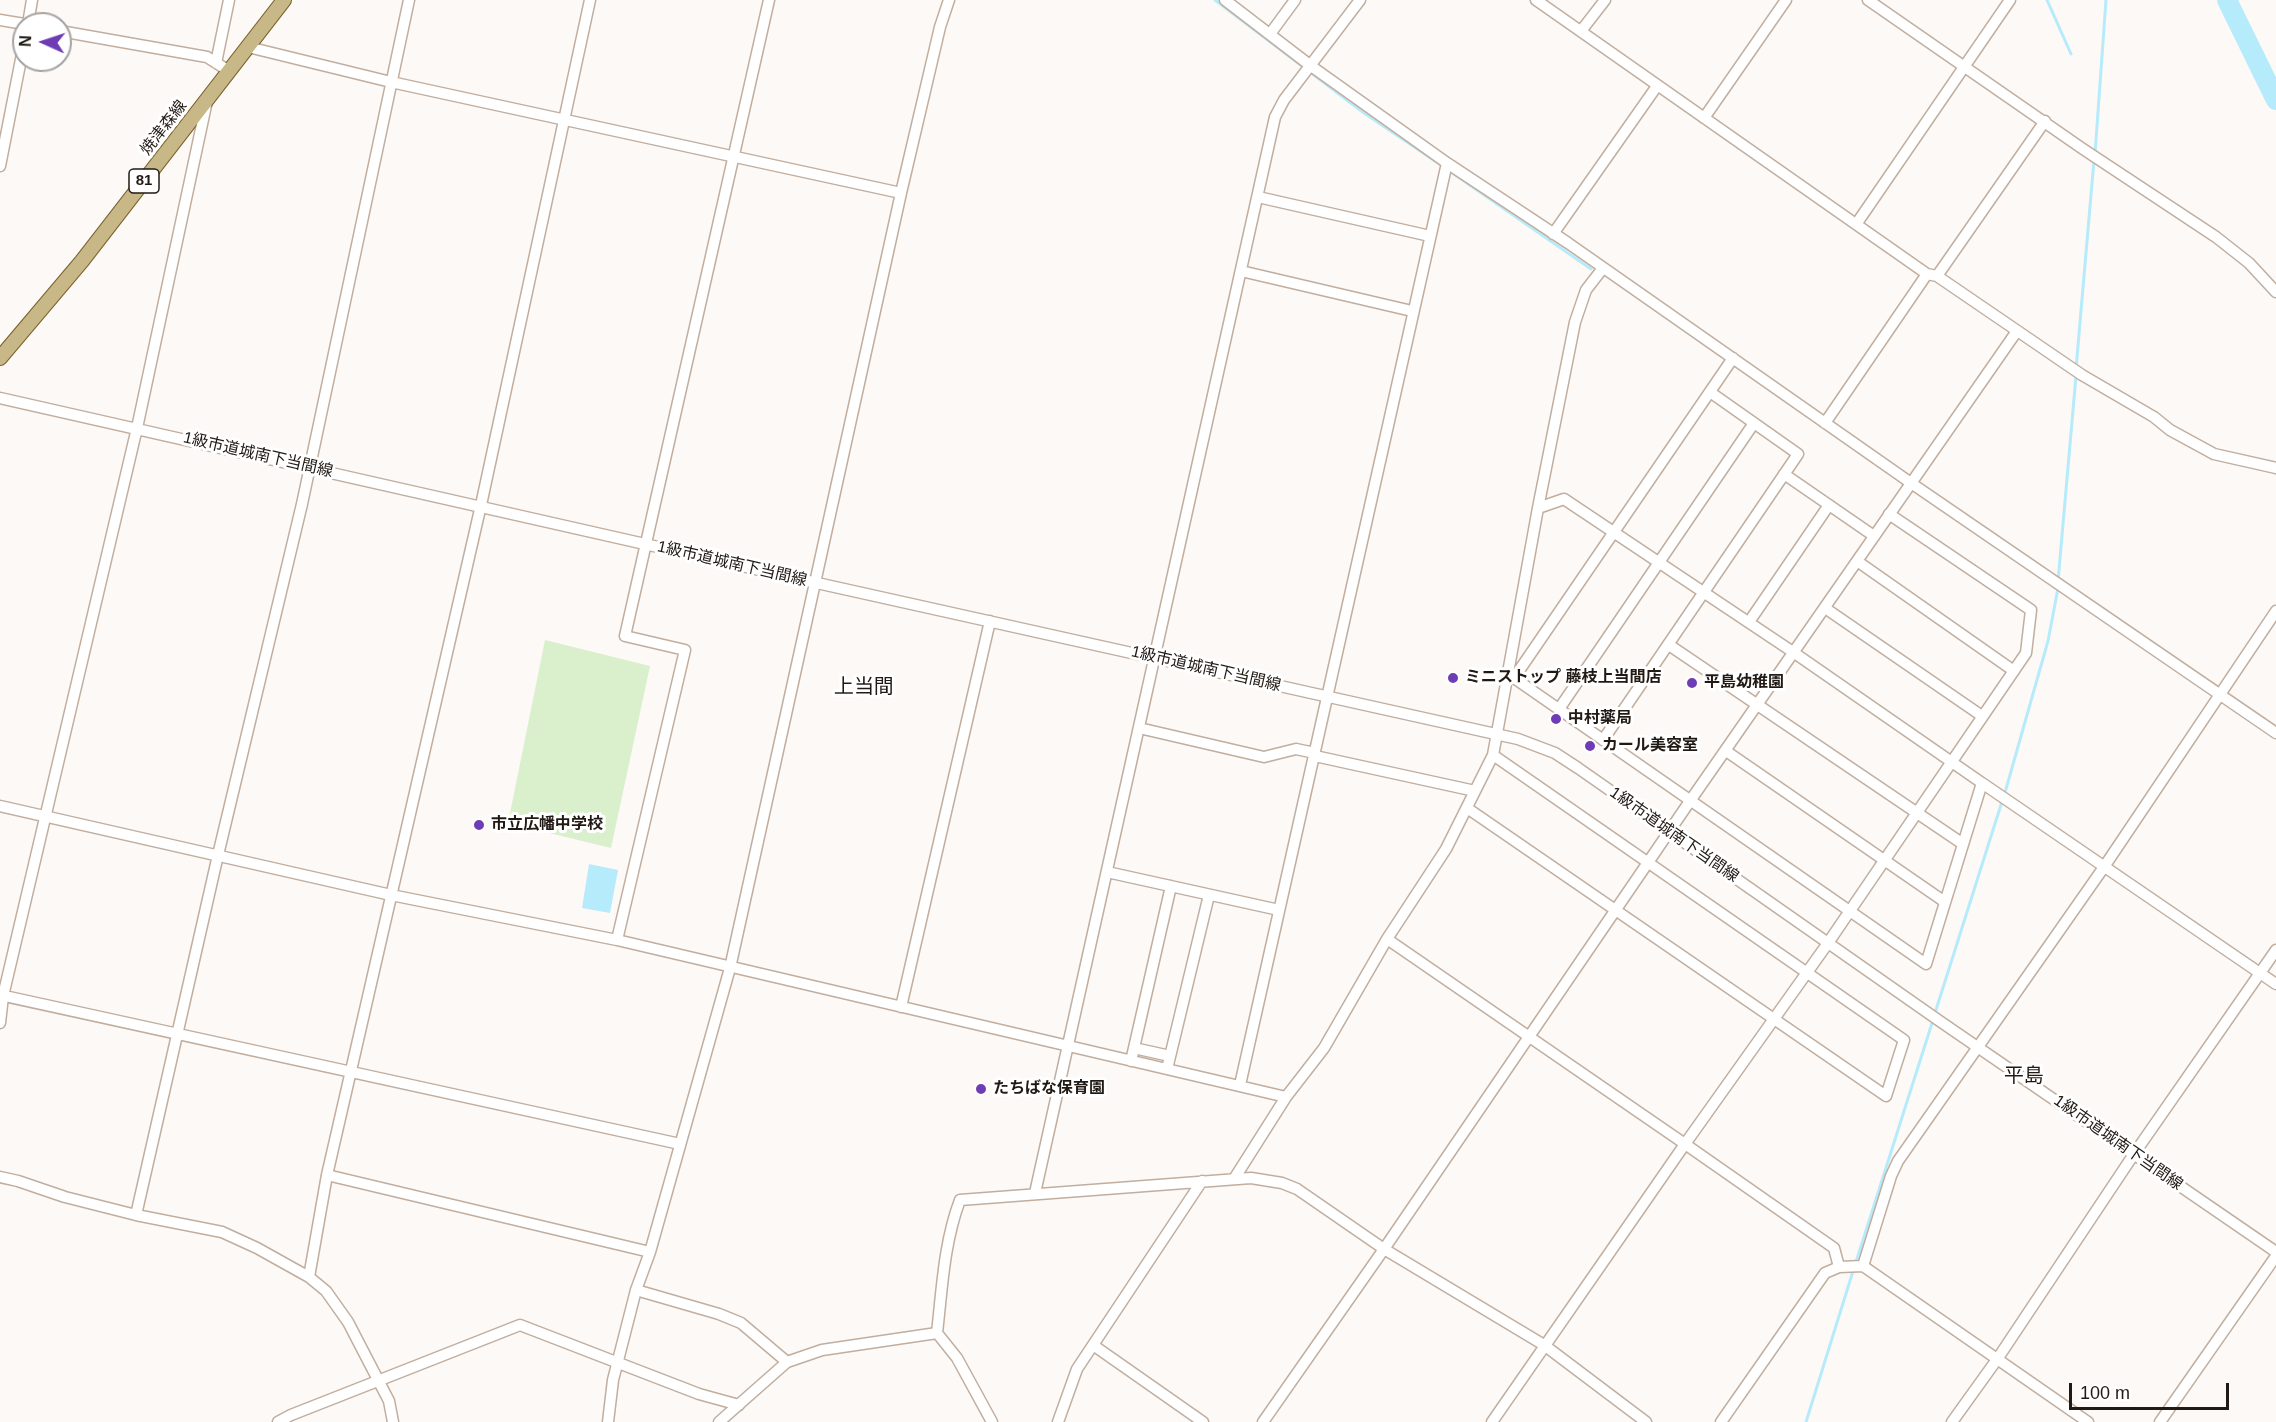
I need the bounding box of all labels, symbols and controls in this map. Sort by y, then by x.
north arrow [12,12,72,72]
text: N [17,35,34,47]
street label: 焼津森線 [137,97,191,159]
road number: 81 [129,169,159,193]
street label: 1級市道城南下当間線 [181,428,335,482]
street label: 1級市道城南下当間線 [655,537,809,591]
street label: 1級市道城南下当間線 [1129,642,1283,696]
place label: ミニストップ 藤枝上当間店 [1465,668,1661,688]
marker: ミニストップ 藤枝上当間店 [1446,671,1460,685]
place label: 平島幼稚園 [1704,673,1784,693]
district label: 上当間 [834,675,894,699]
marker: 平島幼稚園 [1685,676,1699,690]
place label: 中村薬局 [1568,709,1632,729]
marker: 中村薬局 [1549,712,1563,726]
place label: カール美容室 [1602,736,1698,756]
marker: カール美容室 [1583,739,1597,753]
street label: 1級市道城南下当間線 [1606,783,1742,887]
place label: 市立広幡中学校 [491,815,603,835]
marker: 市立広幡中学校 [472,818,486,832]
district label: 平島 [2004,1064,2044,1088]
place label: たちばな保育園 [993,1079,1105,1099]
marker: たちばな保育園 [974,1082,988,1096]
street label: 1級市道城南下当間線 [2050,1091,2186,1195]
scale bar [2072,1371,2232,1409]
text: 100 m [2080,1383,2130,1403]

